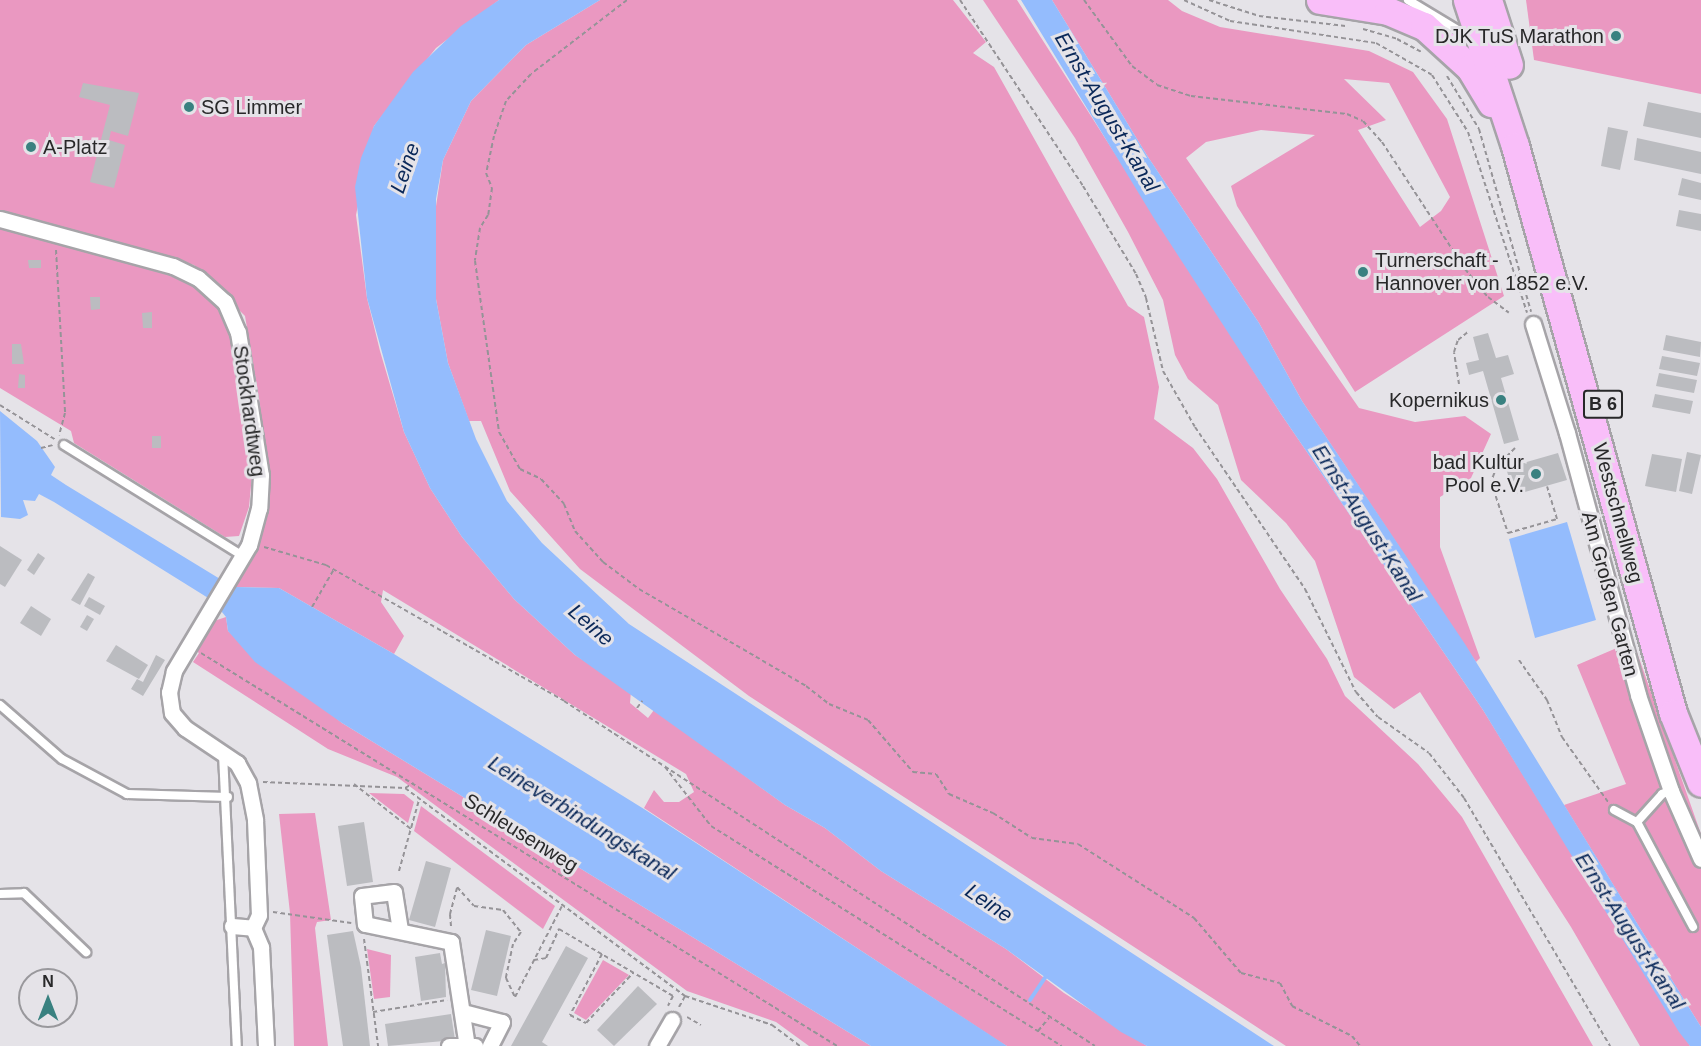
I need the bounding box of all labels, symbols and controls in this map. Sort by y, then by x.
place label: DJK TuS Marathon [1435,24,1604,48]
water label: Ernst-August-Kanal [1049,27,1165,197]
marker: DJK TuS Marathon [1609,29,1623,43]
place label: SG Limmer [201,95,302,119]
marker: SG Limmer [182,100,196,114]
place label: A-Platz [43,135,107,159]
marker: A-Platz [24,140,38,154]
water label: Leine [385,140,425,196]
place label: Turnerschaft - Hannover von 1852 e.V. [1375,248,1589,295]
marker: Turnerschaft - Hannover von 1852 e.V. [1356,265,1370,279]
street label: Stockhardtweg [228,344,270,478]
place label: Kopernikus [1389,388,1489,412]
road number: B 6 [1582,389,1624,419]
marker: Kopernikus [1494,393,1508,407]
water label: Ernst-August-Kanal [1307,440,1427,606]
street label: Westschnellweg [1588,440,1648,586]
place label: bad Kultur Pool e.V. [1433,450,1524,497]
marker: bad Kultur Pool e.V. [1529,467,1543,481]
street label: Am Großen Garten [1576,509,1644,679]
water label: Leine [563,599,619,651]
water label: Leineverbindungskanal [484,750,680,886]
street label: Schleusenweg [459,788,583,878]
water label: Ernst-August-Kanal [1570,848,1690,1014]
water label: Leine [961,878,1017,928]
north arrow [18,968,78,1028]
text: N [42,973,54,990]

